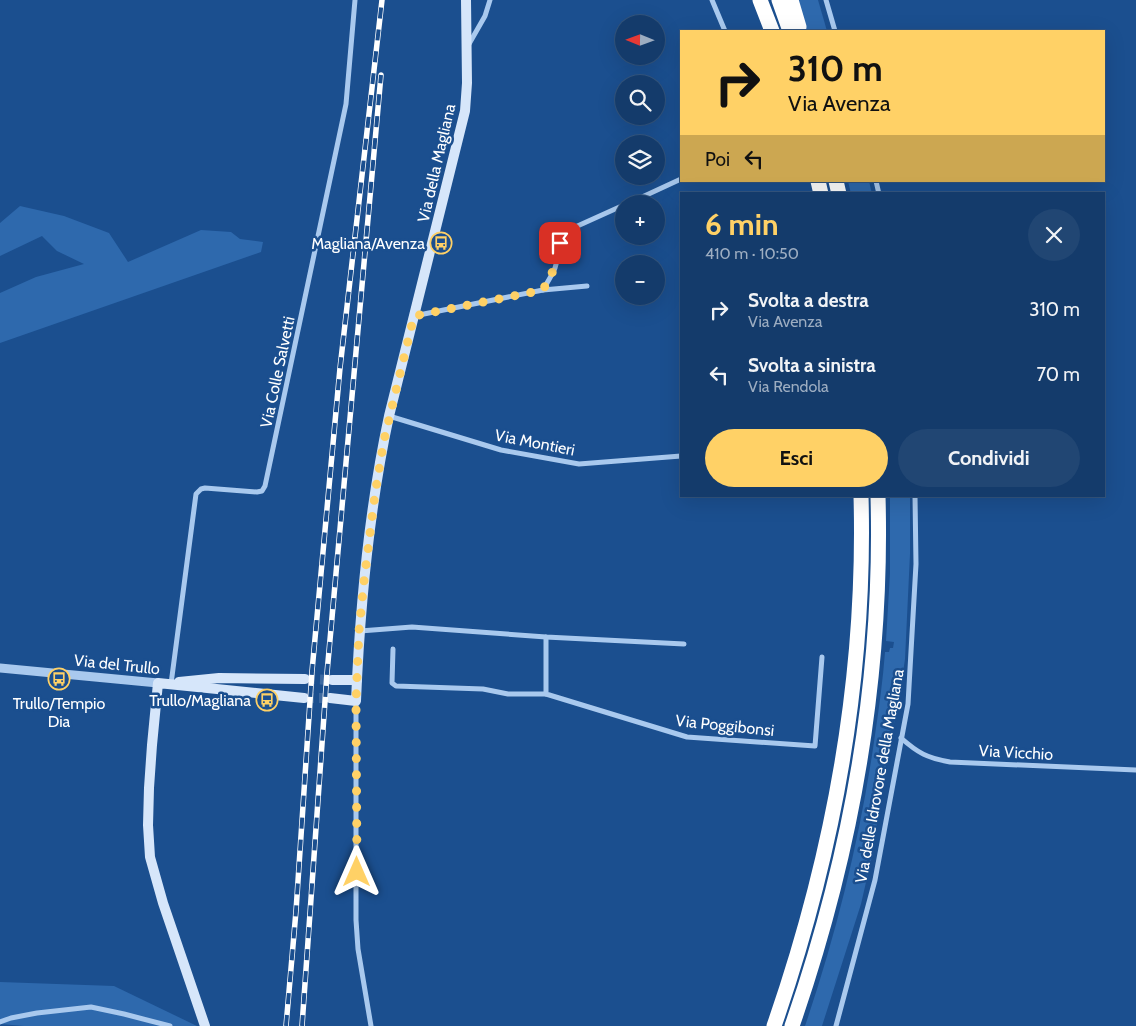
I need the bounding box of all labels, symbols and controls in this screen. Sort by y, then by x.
north arrow [615,15,665,65]
map controls [615,15,665,305]
text: 310 m [788,47,883,90]
icon: right [705,50,770,115]
button: search [615,75,665,125]
text: Via Avenza [788,90,890,117]
street label: Via della Magliana [414,102,459,224]
button: layers [615,135,665,185]
icon: left [740,145,768,173]
text: Poi [705,148,730,171]
button: + [615,195,665,245]
text: 6 min [705,206,778,243]
button: close [1028,209,1080,261]
pin [539,222,581,264]
icon: arrive [546,229,574,257]
bus stop icon: Magliana/Avenza [429,231,453,255]
place label: Magliana/Avenza [311,234,425,253]
text: 410 m · 10:50 [705,244,799,263]
button: − [615,255,665,305]
text: Svolta a destra [748,289,869,312]
icon: right [705,296,733,324]
text: 310 m [1029,298,1080,321]
text: Via Avenza [748,312,823,331]
street label: Via Colle Salvetti [256,315,299,430]
text: Svolta a sinistra [748,354,876,377]
icon: left [705,361,733,389]
text: 70 m [1036,363,1080,386]
text: Via Rendola [748,377,829,396]
street label: Via Montieri [493,425,576,460]
button: Esci [705,429,888,487]
button: Condividi [898,429,1080,487]
street label: Via del Trullo [73,651,161,678]
bus stop icon: Trullo/Tempio Dia [47,667,71,691]
street label: Via delle Idrovore della Magliana [851,667,908,884]
bus stop icon: Trullo/Magliana [255,688,279,712]
place label: Trullo/Magliana [149,691,251,710]
place label: Trullo/Tempio Dia [13,694,105,731]
street label: Via Poggibonsi [675,711,775,740]
street label: Via Vicchio [978,741,1054,764]
position arrow [330,845,382,897]

